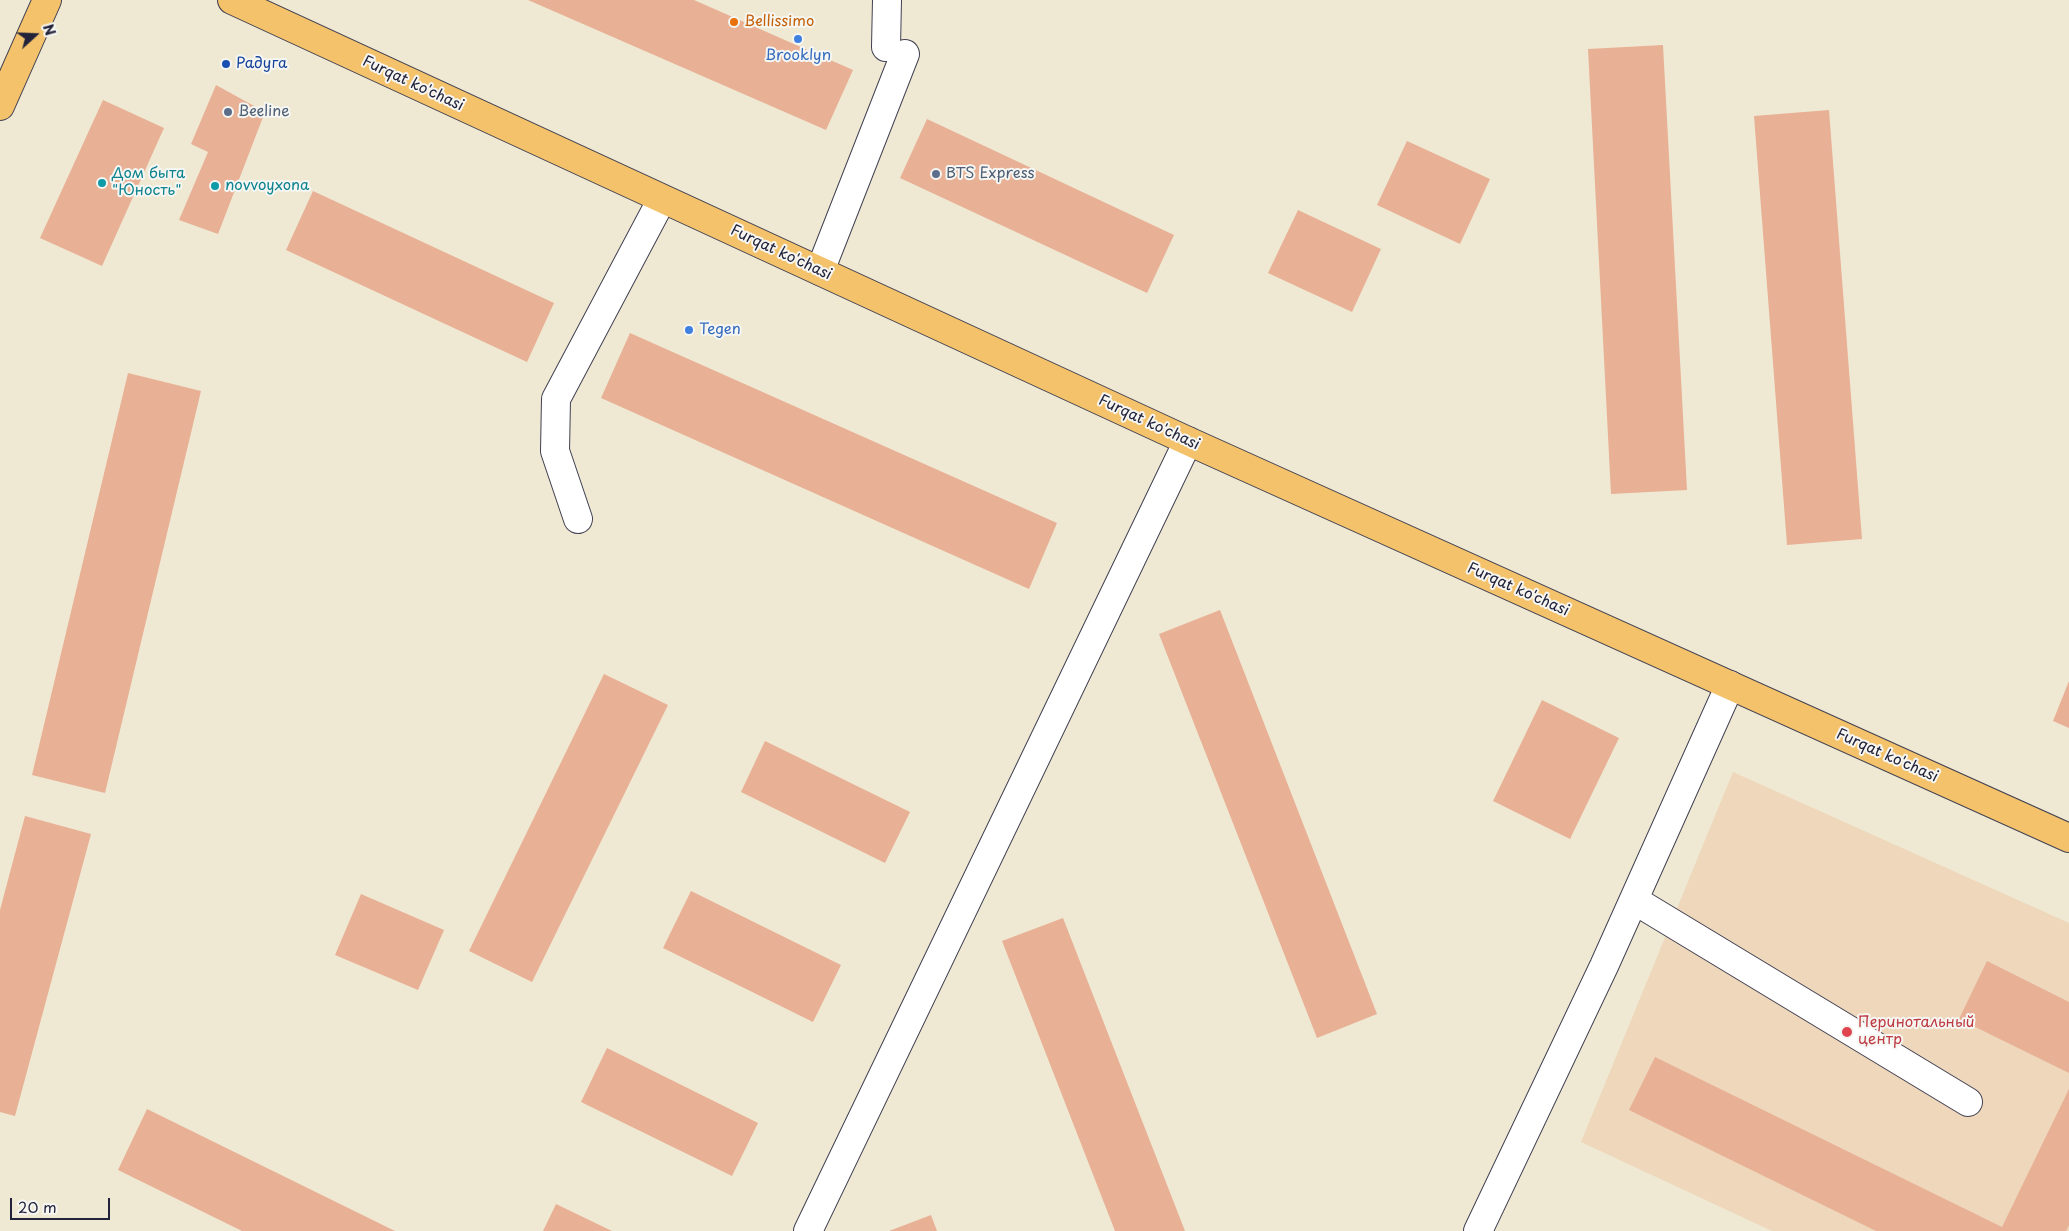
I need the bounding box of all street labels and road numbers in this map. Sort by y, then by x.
street label: Furqat ko'chasi [359,53,467,115]
street label: Furqat ko'chasi [727,222,835,284]
street label: Furqat ko'chasi [1095,392,1203,454]
street label: Furqat ko'chasi [1464,559,1572,621]
street label: Furqat ko'chasi [1833,725,1941,787]

